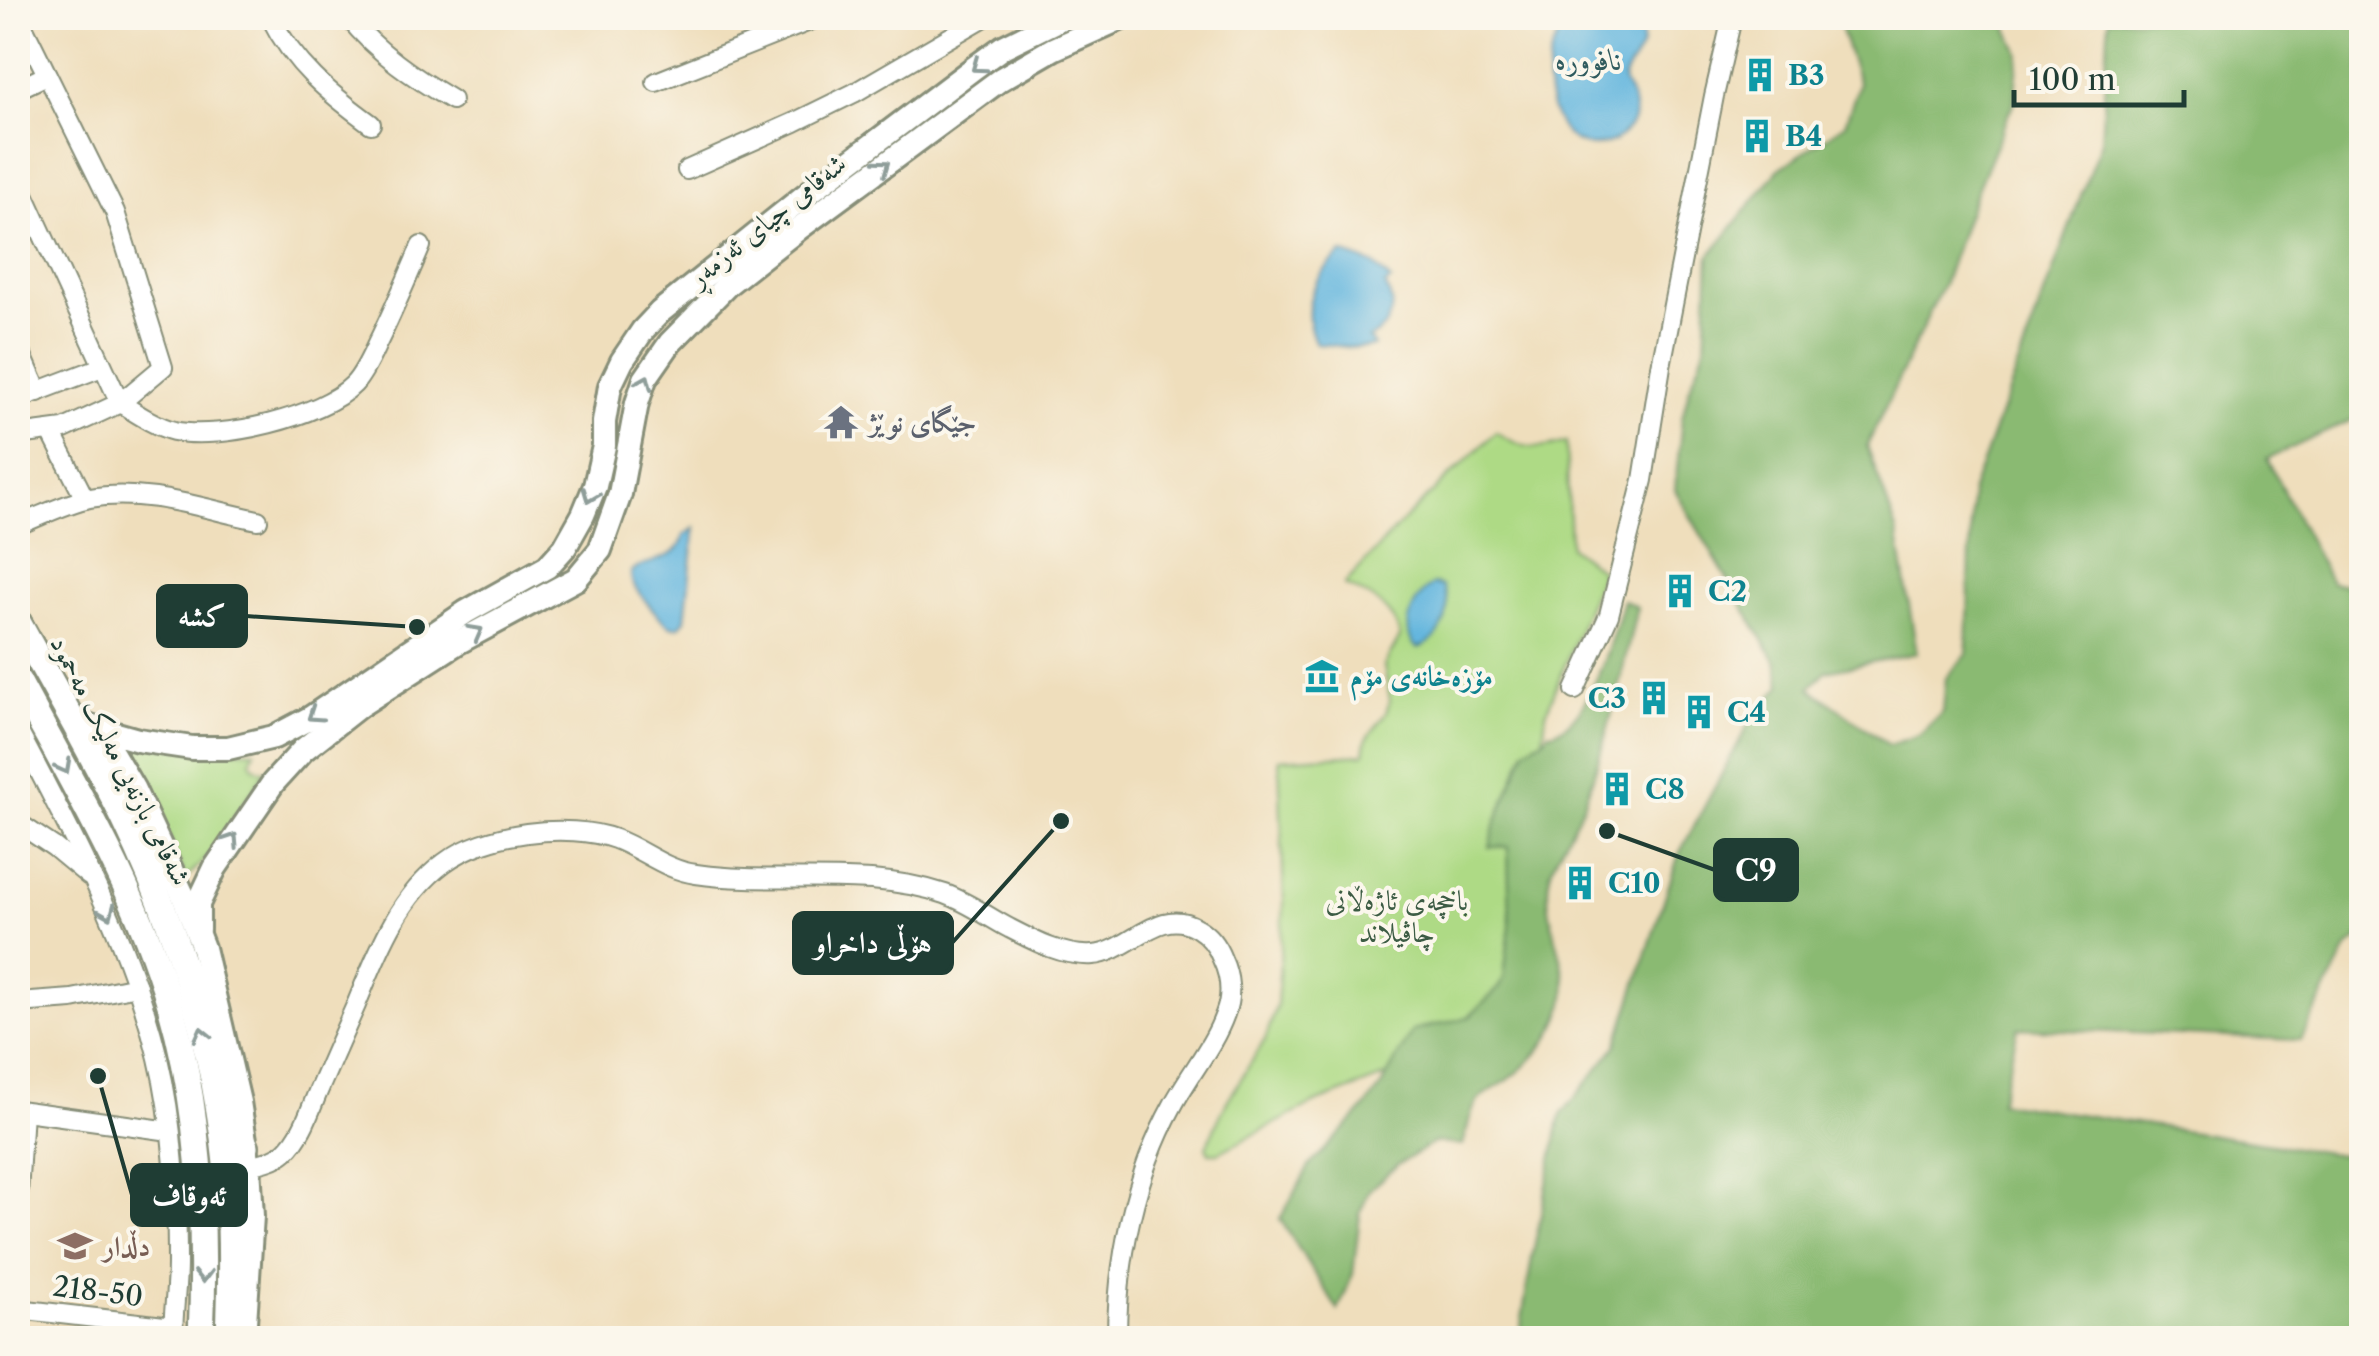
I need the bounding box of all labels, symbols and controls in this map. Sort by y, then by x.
water label: نافوورە [1556,41,1622,79]
scale bar [2014,45,2184,107]
one-way arrow [971,54,989,71]
building icon: B3 [1741,56,1779,94]
place label: B3 [1788,58,1825,92]
text: 100 m [2029,61,2116,98]
building icon: B4 [1738,117,1776,155]
place label: B4 [1785,119,1822,153]
street label: شەقامی چیای ئەزمەڕ [679,146,856,300]
one-way arrow [872,159,891,178]
one-way arrow [634,374,654,392]
temple icon: جێگای نوێژ [822,403,860,441]
place label: جێگای نوێژ [866,404,977,440]
one-way arrow [582,486,602,504]
building icon: C2 [1661,572,1699,610]
place label: C2 [1708,574,1747,608]
callout: كشه [158,586,246,646]
text: كشه [178,597,226,634]
one-way arrow [466,625,484,645]
street label: شەقامی بازنەیی مەلیک مەحمود [41,629,199,892]
museum icon: مۆزەخانەی مۆم [1303,657,1341,695]
place label: مۆزەخانەی مۆم [1350,659,1493,701]
building icon: C3 [1635,679,1673,717]
place label: C3 [1588,681,1626,715]
building icon: C4 [1680,693,1718,731]
place label: C4 [1727,695,1766,729]
one-way arrow [307,702,325,721]
one-way arrow [51,756,71,774]
building icon: C8 [1598,770,1636,808]
place label: C8 [1645,772,1685,806]
one-way arrow [220,833,239,851]
callout: C9 [1715,840,1797,900]
text: C9 [1735,852,1777,889]
building icon: C10 [1561,864,1599,902]
place label: C10 [1608,866,1661,900]
park label: باخچەی ئاژەڵانی چاڤیلاند [1326,883,1468,952]
one-way arrow [96,902,116,920]
callout: هۆڵی داخراو [794,913,952,973]
text: هۆڵی داخراو [811,924,932,962]
one-way arrow [192,1026,213,1043]
callout: ئەوقاف [132,1165,246,1225]
text: ئەوقاف [152,1177,227,1214]
school or university icon: دڵدار [56,1227,94,1265]
place label: دڵدار [100,1229,150,1263]
one-way arrow [192,1268,214,1284]
street label: 218-50 [51,1269,145,1313]

